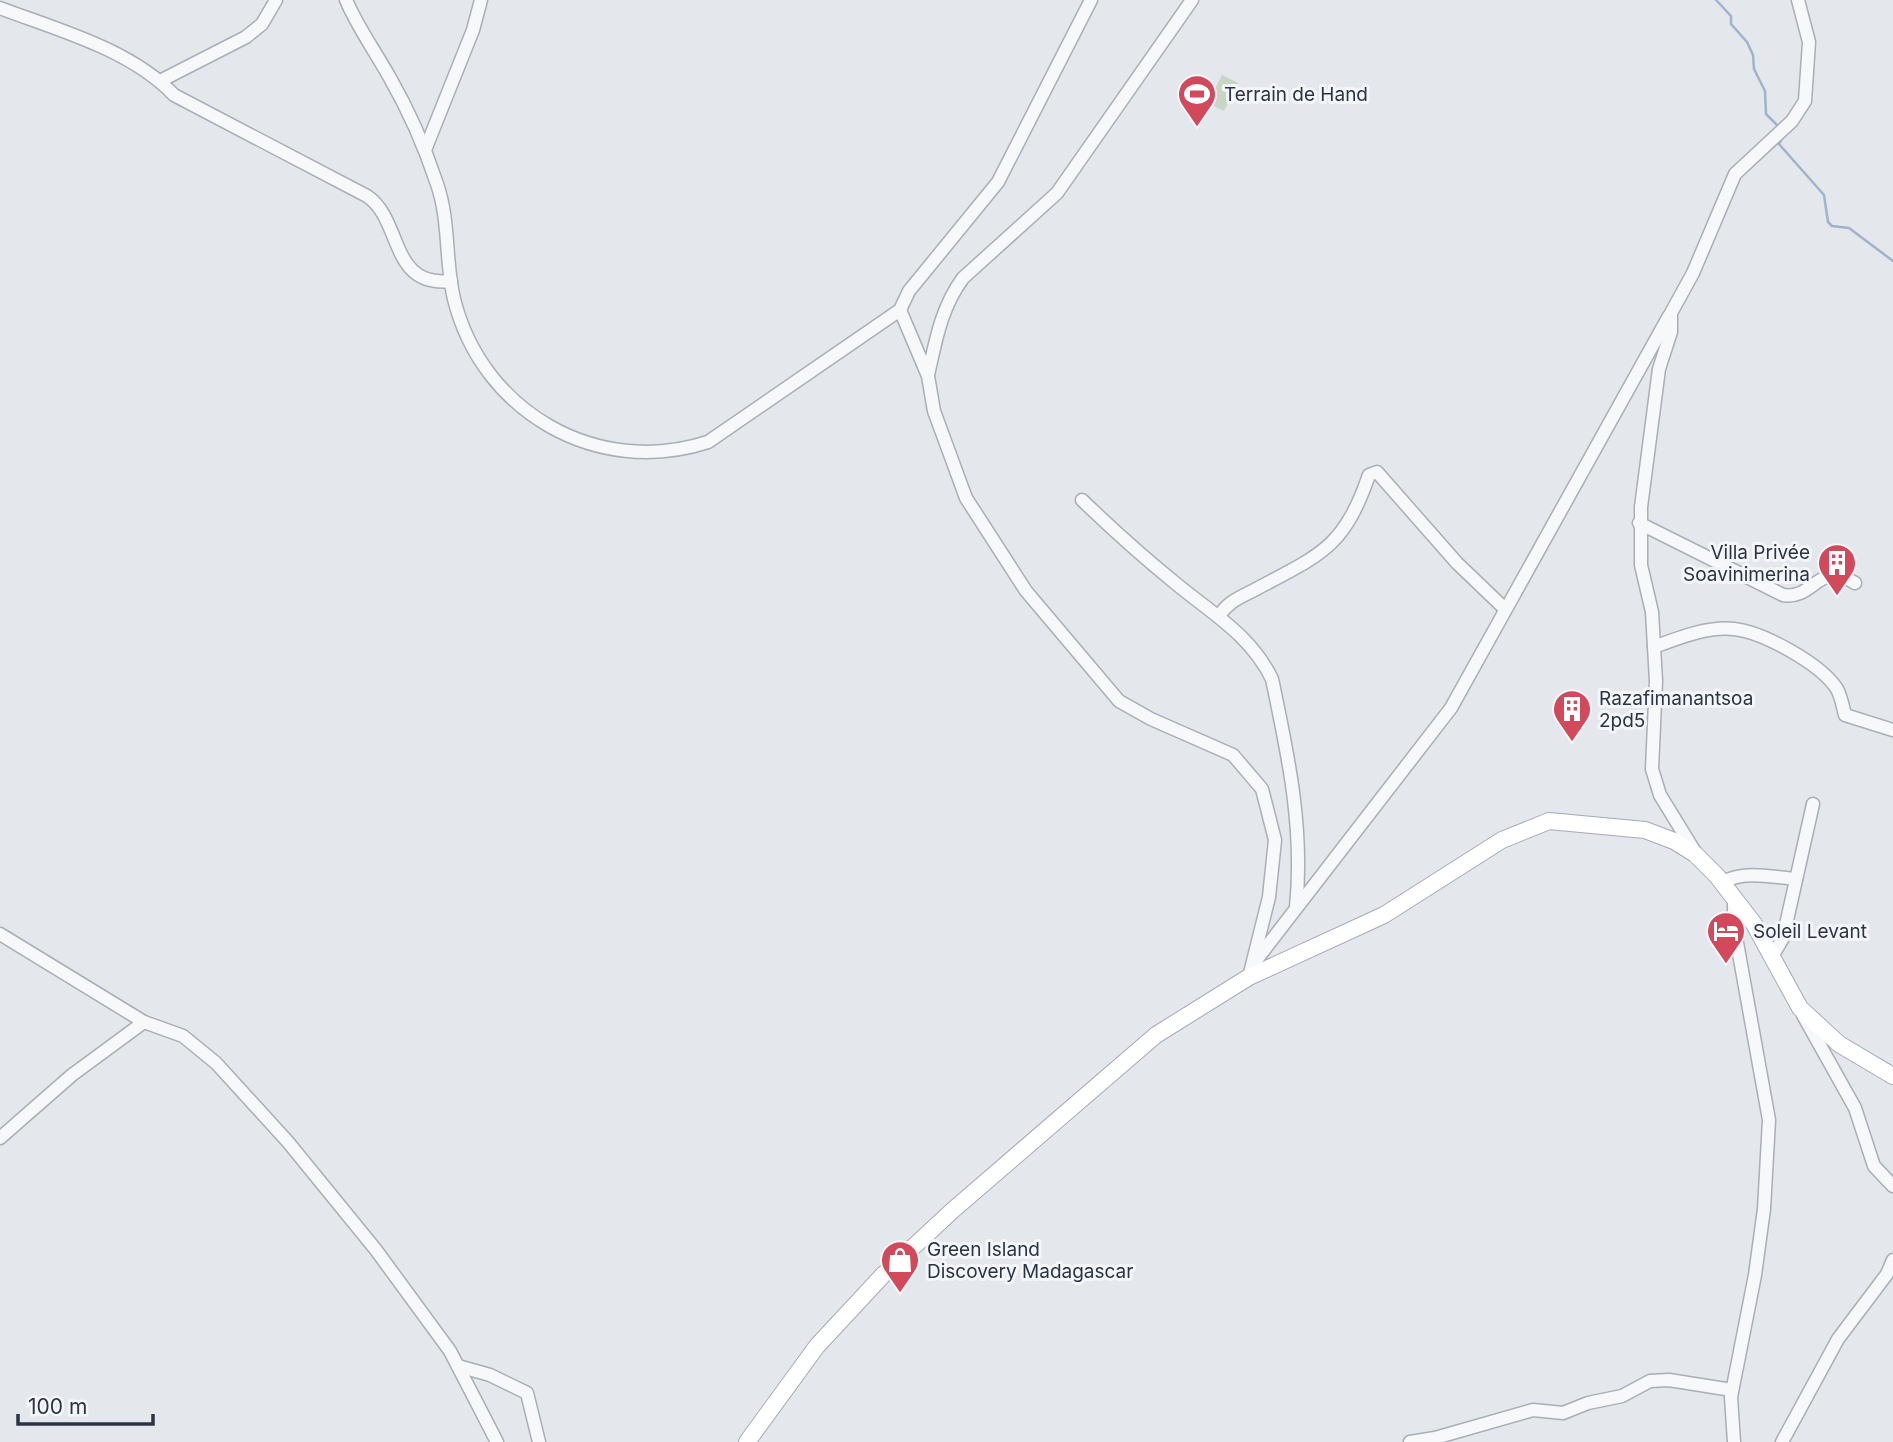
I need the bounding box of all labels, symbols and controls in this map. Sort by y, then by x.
sports icon: Terrain de Hand [1176,73,1218,128]
place label: Terrain de Hand [1224,83,1368,106]
place label: Villa Privée Soavinimerina [1683,541,1810,586]
building icon: Villa Privée Soavinimerina [1816,542,1858,597]
place label: Razafimanantsoa 2pd5 [1599,687,1753,732]
building icon: Razafimanantsoa 2pd5 [1551,688,1593,743]
hotel icon: Soleil Levant [1705,910,1747,965]
place label: Soleil Levant [1753,920,1867,943]
place label: Green Island Discovery Madagascar [927,1238,1133,1283]
shop icon: Green Island Discovery Madagascar [879,1239,921,1294]
scale bar [18,1382,152,1426]
text: 100 m [28,1394,87,1419]

